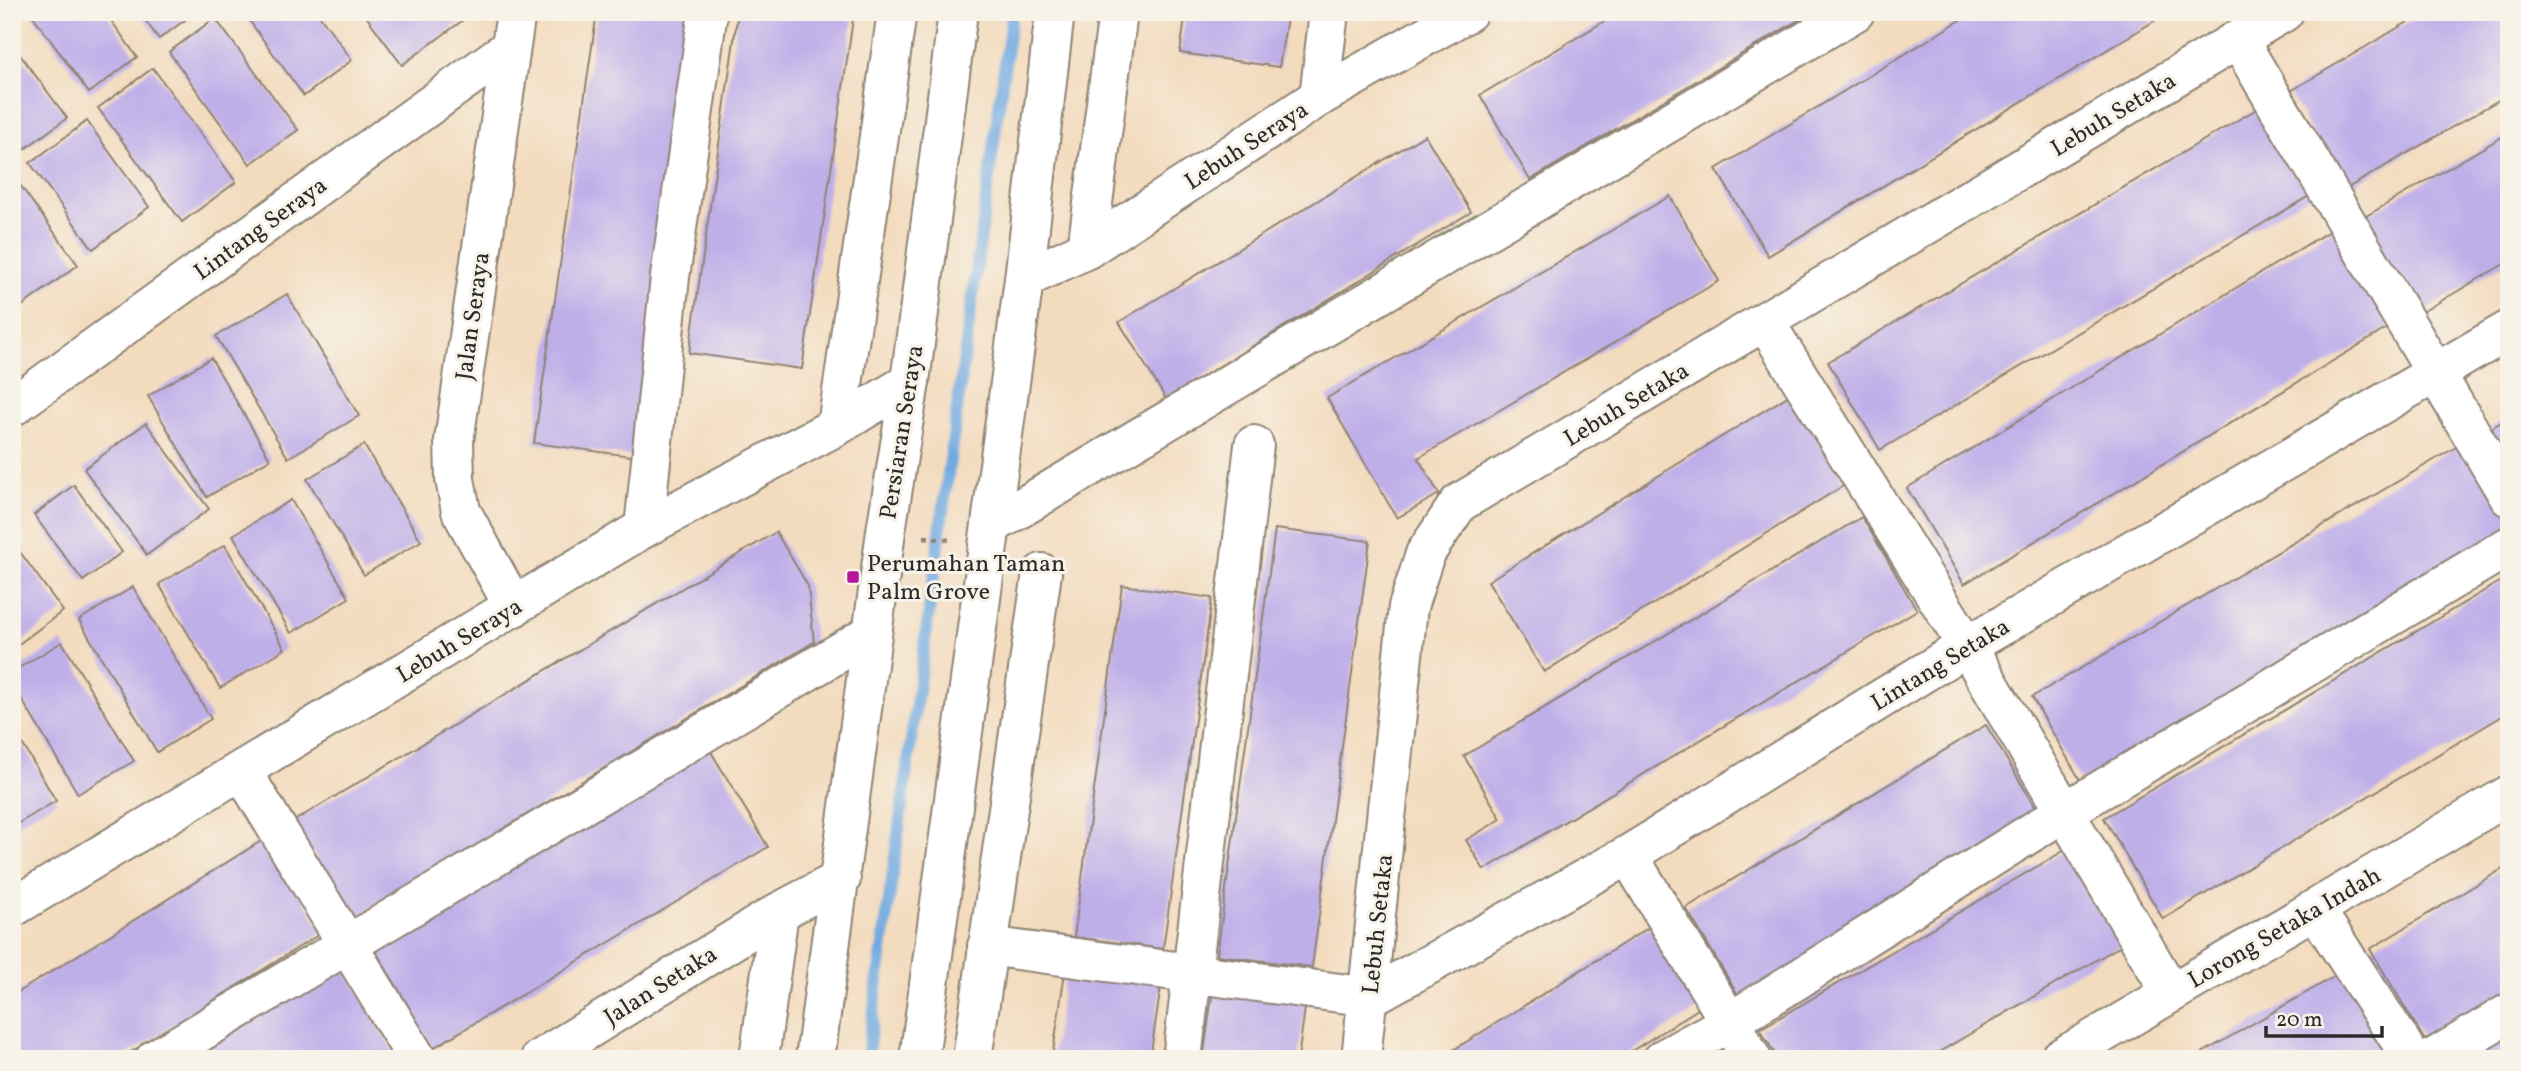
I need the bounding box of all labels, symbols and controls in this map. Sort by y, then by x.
street label: Lebuh Setaka [2045,65,2183,166]
street label: Lebuh Seraya [1179,94,1316,199]
street label: Lintang Seraya [187,170,335,290]
street label: Jalan Seraya [448,250,500,382]
street label: Persiaran Seraya [872,343,934,522]
street label: Lebuh Setaka [1558,355,1696,456]
place label: Perumahan Taman Palm Grove [867,548,1065,610]
marker: Perumahan Taman Palm Grove [845,569,861,585]
street label: Lebuh Seraya [391,591,529,693]
street label: Lintang Setaka [1865,611,2017,721]
street label: Lebuh Setaka [1355,853,1403,996]
street label: Lorong Setaka Indah [2182,860,2388,998]
street label: Jalan Setaka [598,938,724,1035]
scale bar [2266,994,2381,1038]
text: 20 m [2276,1006,2322,1035]

